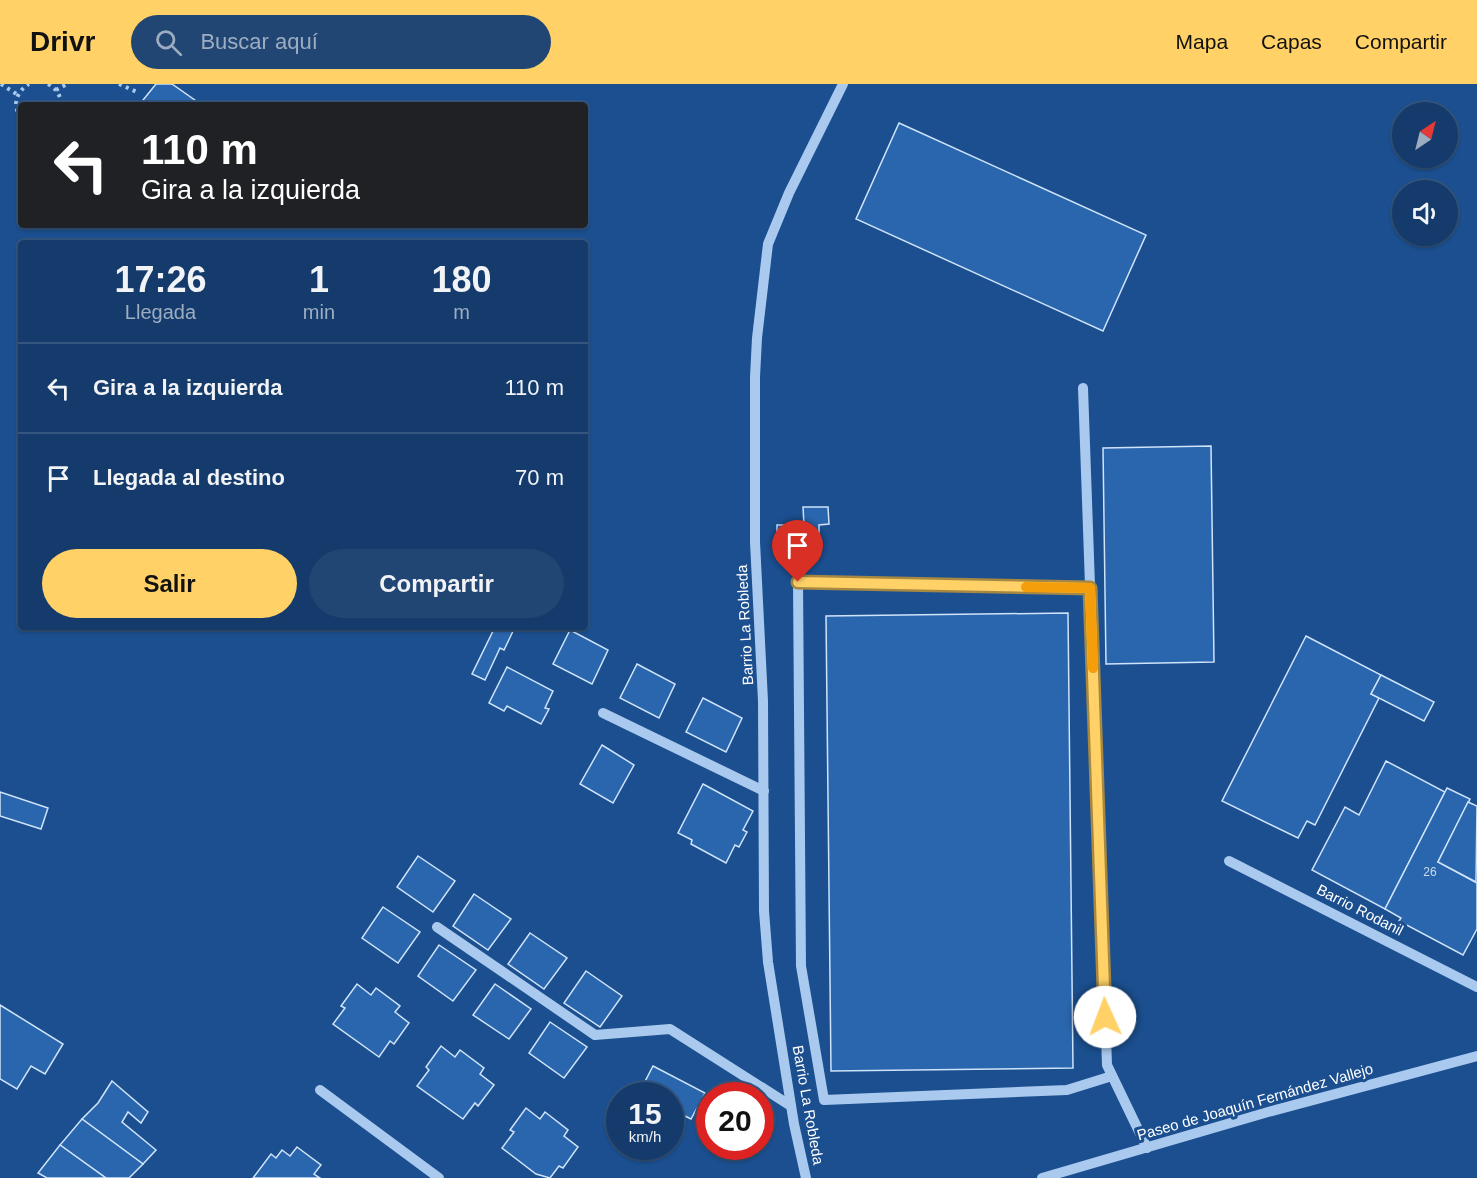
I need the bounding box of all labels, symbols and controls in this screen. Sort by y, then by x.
search box [131,15,551,69]
text: Drivr [30,26,95,57]
icon: search [152,26,185,59]
text: Buscar aquí [200,29,318,54]
text: Mapa [1176,30,1228,53]
text: Capas [1261,30,1322,53]
text: Compartir [1355,30,1447,53]
north arrow [1392,102,1458,168]
map controls [1392,102,1458,246]
icon: left [42,126,120,204]
text: 110 m [141,126,258,173]
text: Gira a la izquierda [141,175,360,205]
button: sound [1392,180,1458,246]
text: 17:26 [114,259,206,300]
text: 1 [309,259,329,300]
text: 180 [431,259,492,300]
text: Llegada [125,301,196,323]
text: min [303,301,335,323]
text: m [453,301,470,323]
icon: left [42,372,75,405]
text: Gira a la izquierda [93,375,283,400]
text: 110 m [504,375,564,400]
icon: arrive [42,462,75,495]
text: Llegada al destino [93,465,285,490]
text: 70 m [515,465,564,490]
pin [772,520,823,582]
icon: arrive [781,529,814,562]
button: Salir [42,549,297,618]
button: Compartir [309,549,564,618]
street label: Barrio La Robleda [733,564,756,686]
house number: 26 [1423,865,1437,879]
street label: Barrio Rodanil [1314,880,1406,939]
position arrow [1073,985,1137,1049]
street label: Barrio La Robleda [790,1044,827,1167]
street label: Paseo de Joaquín Fernández Vallejo [1135,1060,1375,1143]
speed limit sign: 20 [696,1082,774,1160]
text: 15 [628,1097,662,1130]
text: km/h [629,1128,661,1145]

